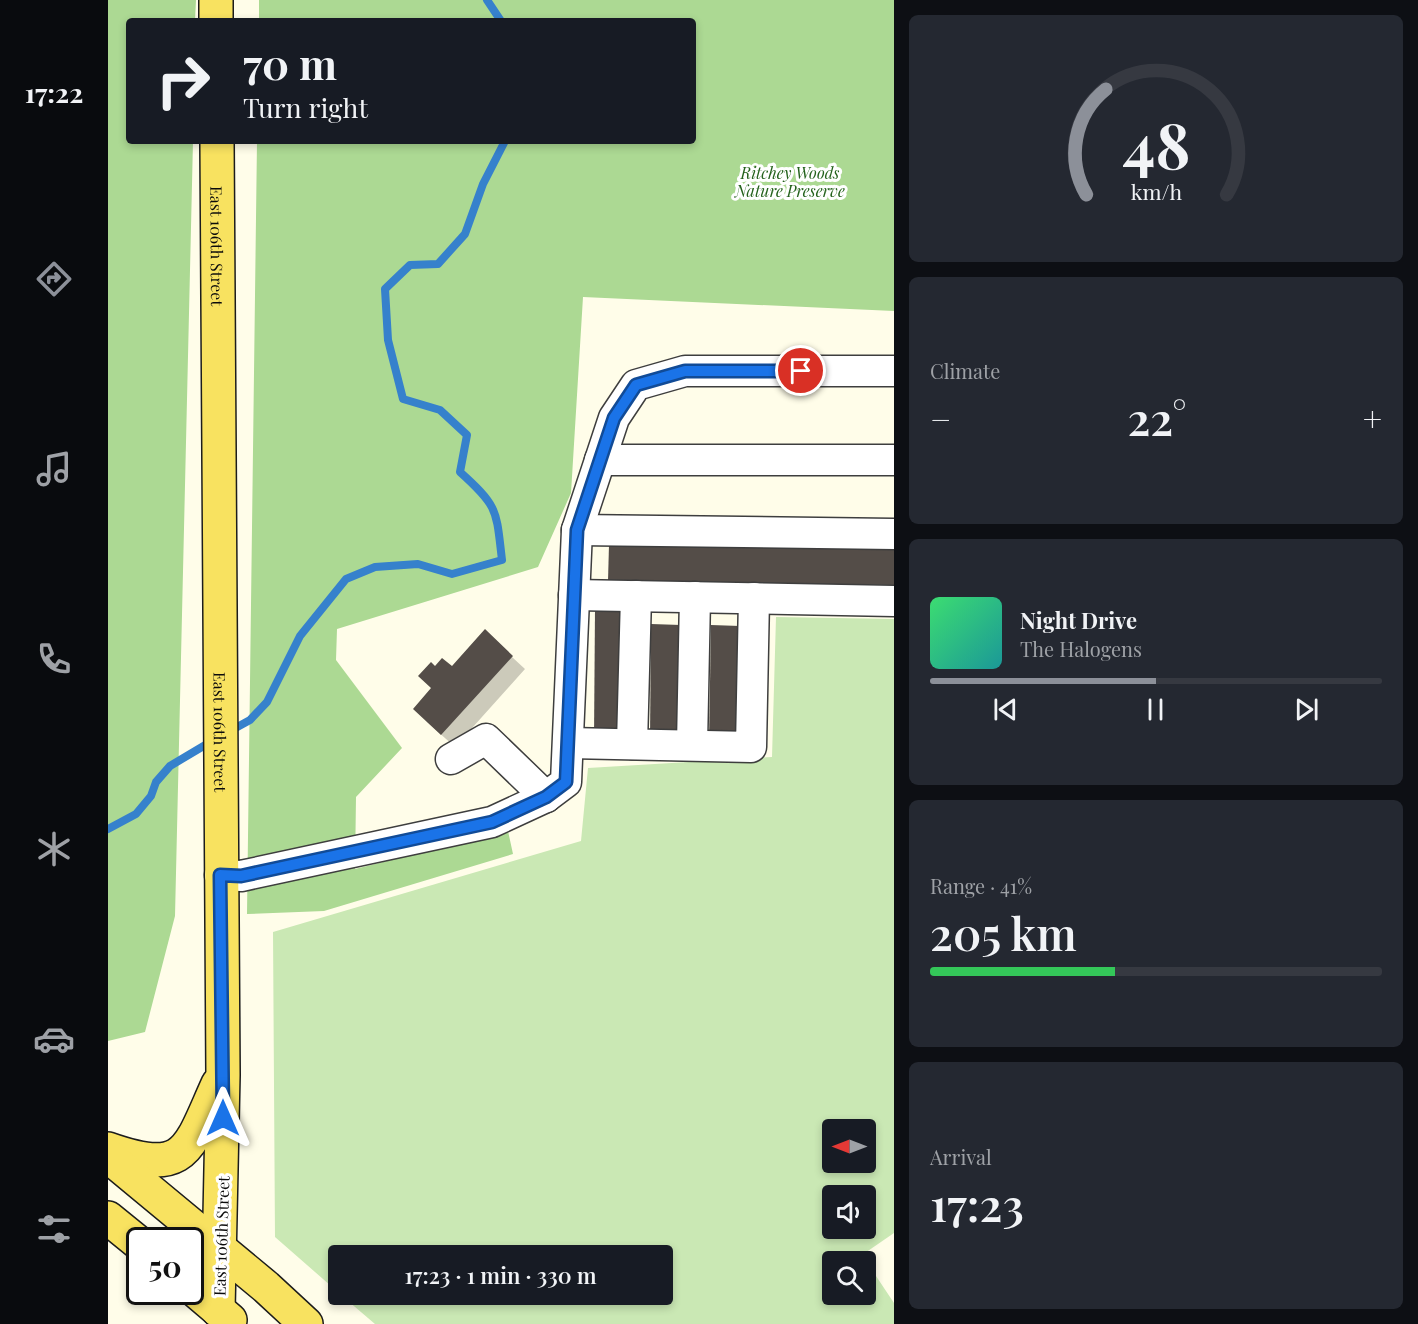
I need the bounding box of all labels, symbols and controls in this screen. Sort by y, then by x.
text: 70 m [243,35,337,91]
icon: right [144,42,222,120]
text: 17:22 [25,74,83,110]
text: Turn right [243,89,368,125]
text: 48 [1122,102,1190,186]
park label: Ritchey Woods Nature Preserve [733,162,845,201]
text: km/h [1130,178,1182,206]
street label: East 106th Street [207,186,229,306]
icon: directions [33,258,75,300]
pin [775,345,826,396]
icon: arrive [784,354,817,387]
text: Climate [930,357,1000,384]
text: 22° [1127,387,1187,447]
text: − [930,396,951,440]
text: + [1363,396,1382,440]
icon: music [33,448,75,490]
text: Night Drive [1020,605,1137,635]
text: The Halogens [1020,635,1142,662]
icon: phone [33,638,75,680]
street label: East 106th Street [210,672,232,792]
icon: previous [989,693,1022,726]
icon: pause [1139,693,1172,726]
icon: next [1290,693,1323,726]
icon: climate [33,828,75,870]
text: Range · 41% [930,872,1032,899]
text: 205 km [930,902,1077,962]
icon: car [33,1018,75,1060]
position arrow [191,1086,255,1150]
north arrow [822,1119,876,1173]
map controls [822,1119,876,1305]
text: Arrival [930,1143,992,1170]
text: 17:23 [930,1173,1024,1233]
street label: East 106th Street [208,1175,234,1296]
button: sound [822,1185,876,1239]
icon: filters [33,1208,75,1250]
speed limit sign: 50 [126,1227,204,1305]
button: search [822,1251,876,1305]
text: 17:23 · 1 min · 330 m [404,1260,597,1290]

